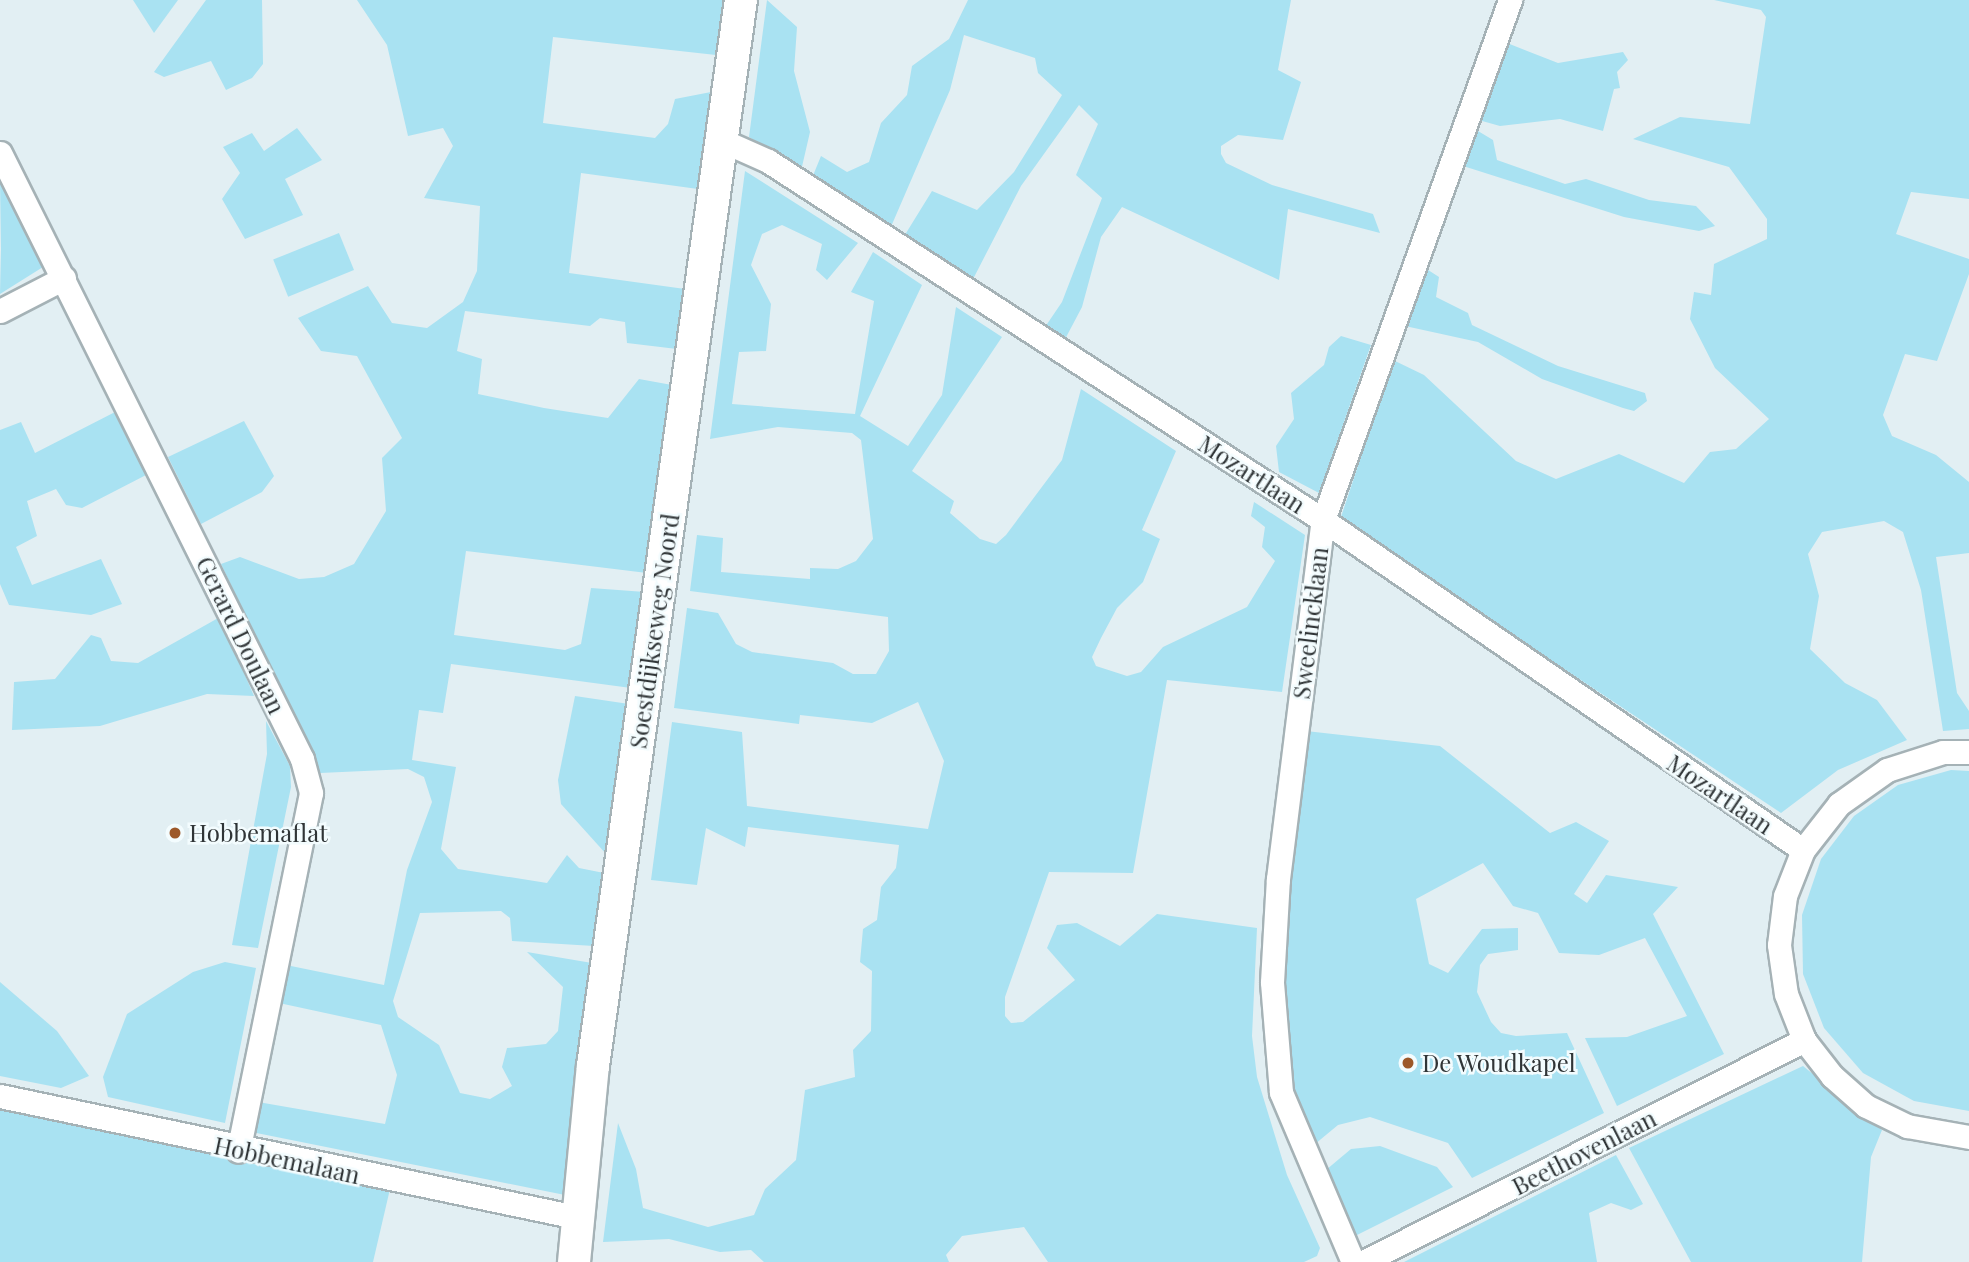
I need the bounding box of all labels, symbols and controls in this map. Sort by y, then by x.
street label: Mozartlaan [1193,429,1311,519]
street label: Soestdijkseweg Noord [623,512,685,750]
street label: Sweelincklaan [1286,545,1334,701]
street label: Gerard Doulaan [191,552,291,718]
street label: Mozartlaan [1662,748,1778,840]
place label: Hobbemaflat [189,819,328,847]
marker: Hobbemaflat [167,825,183,841]
place label: De Woudkapel [1422,1049,1576,1077]
marker: De Woudkapel [1400,1055,1416,1071]
street label: Beethovenlaan [1507,1103,1661,1201]
street label: Hobbemalaan [211,1130,363,1190]

